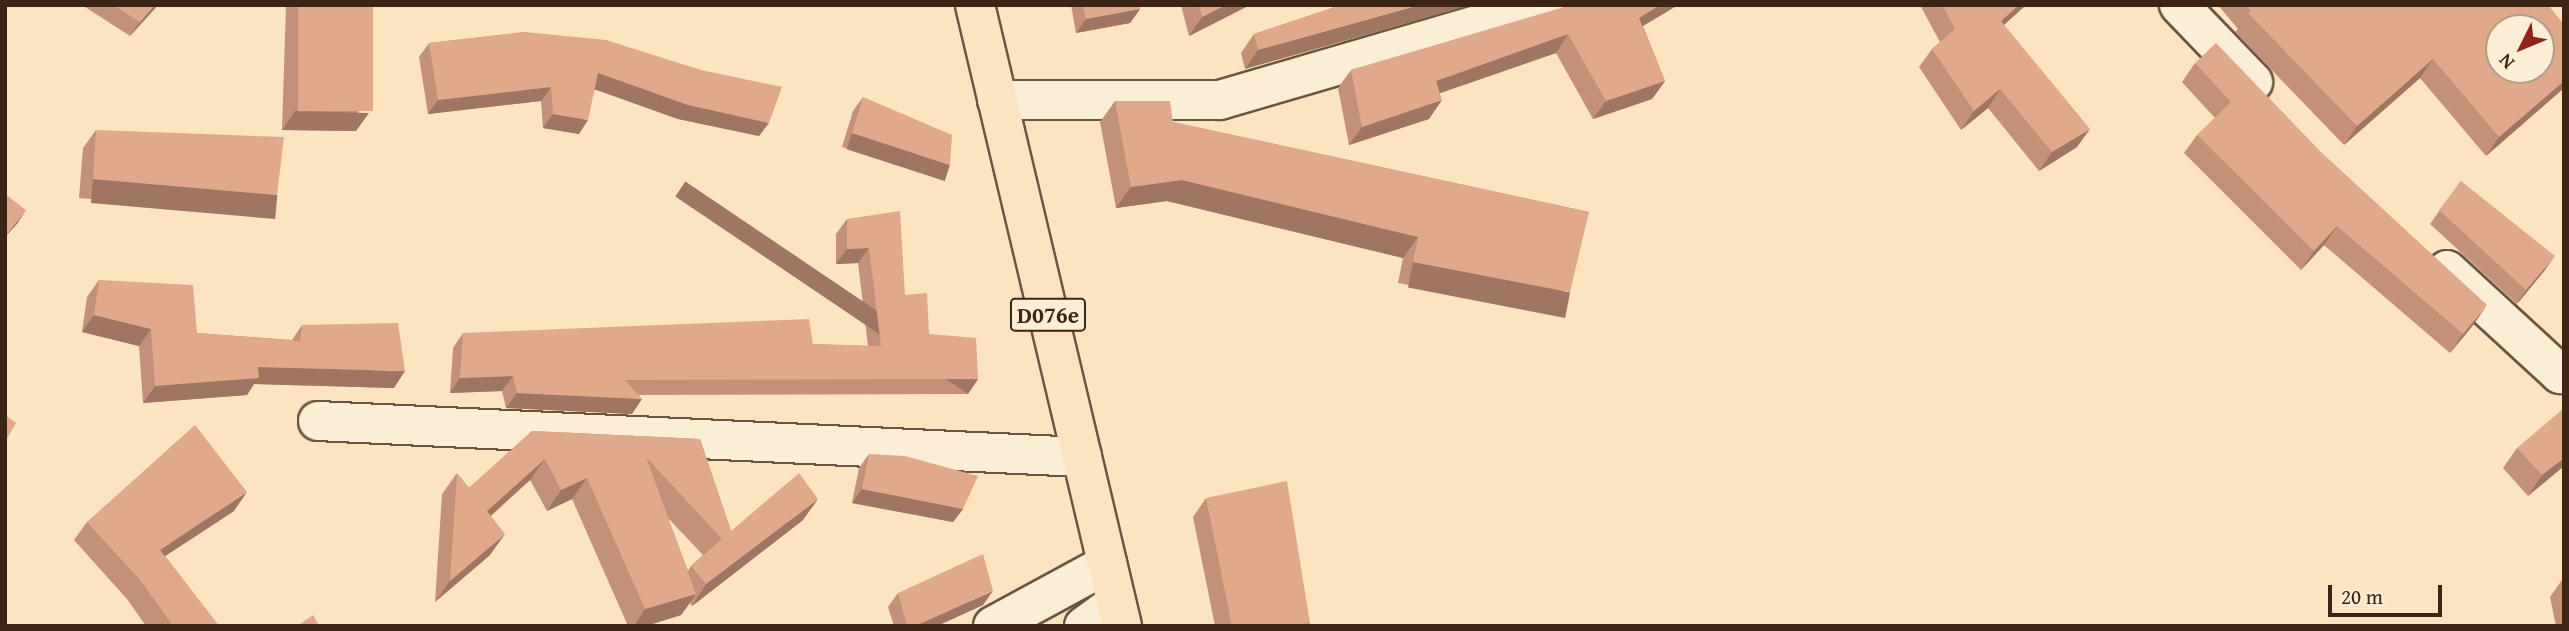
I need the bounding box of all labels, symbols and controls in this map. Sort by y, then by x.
north arrow [2485,14,2555,84]
text: N [2492,48,2521,76]
road number: D076e [1010,296,1086,334]
scale bar [2331,572,2445,616]
text: 20 m [2341,581,2383,612]

